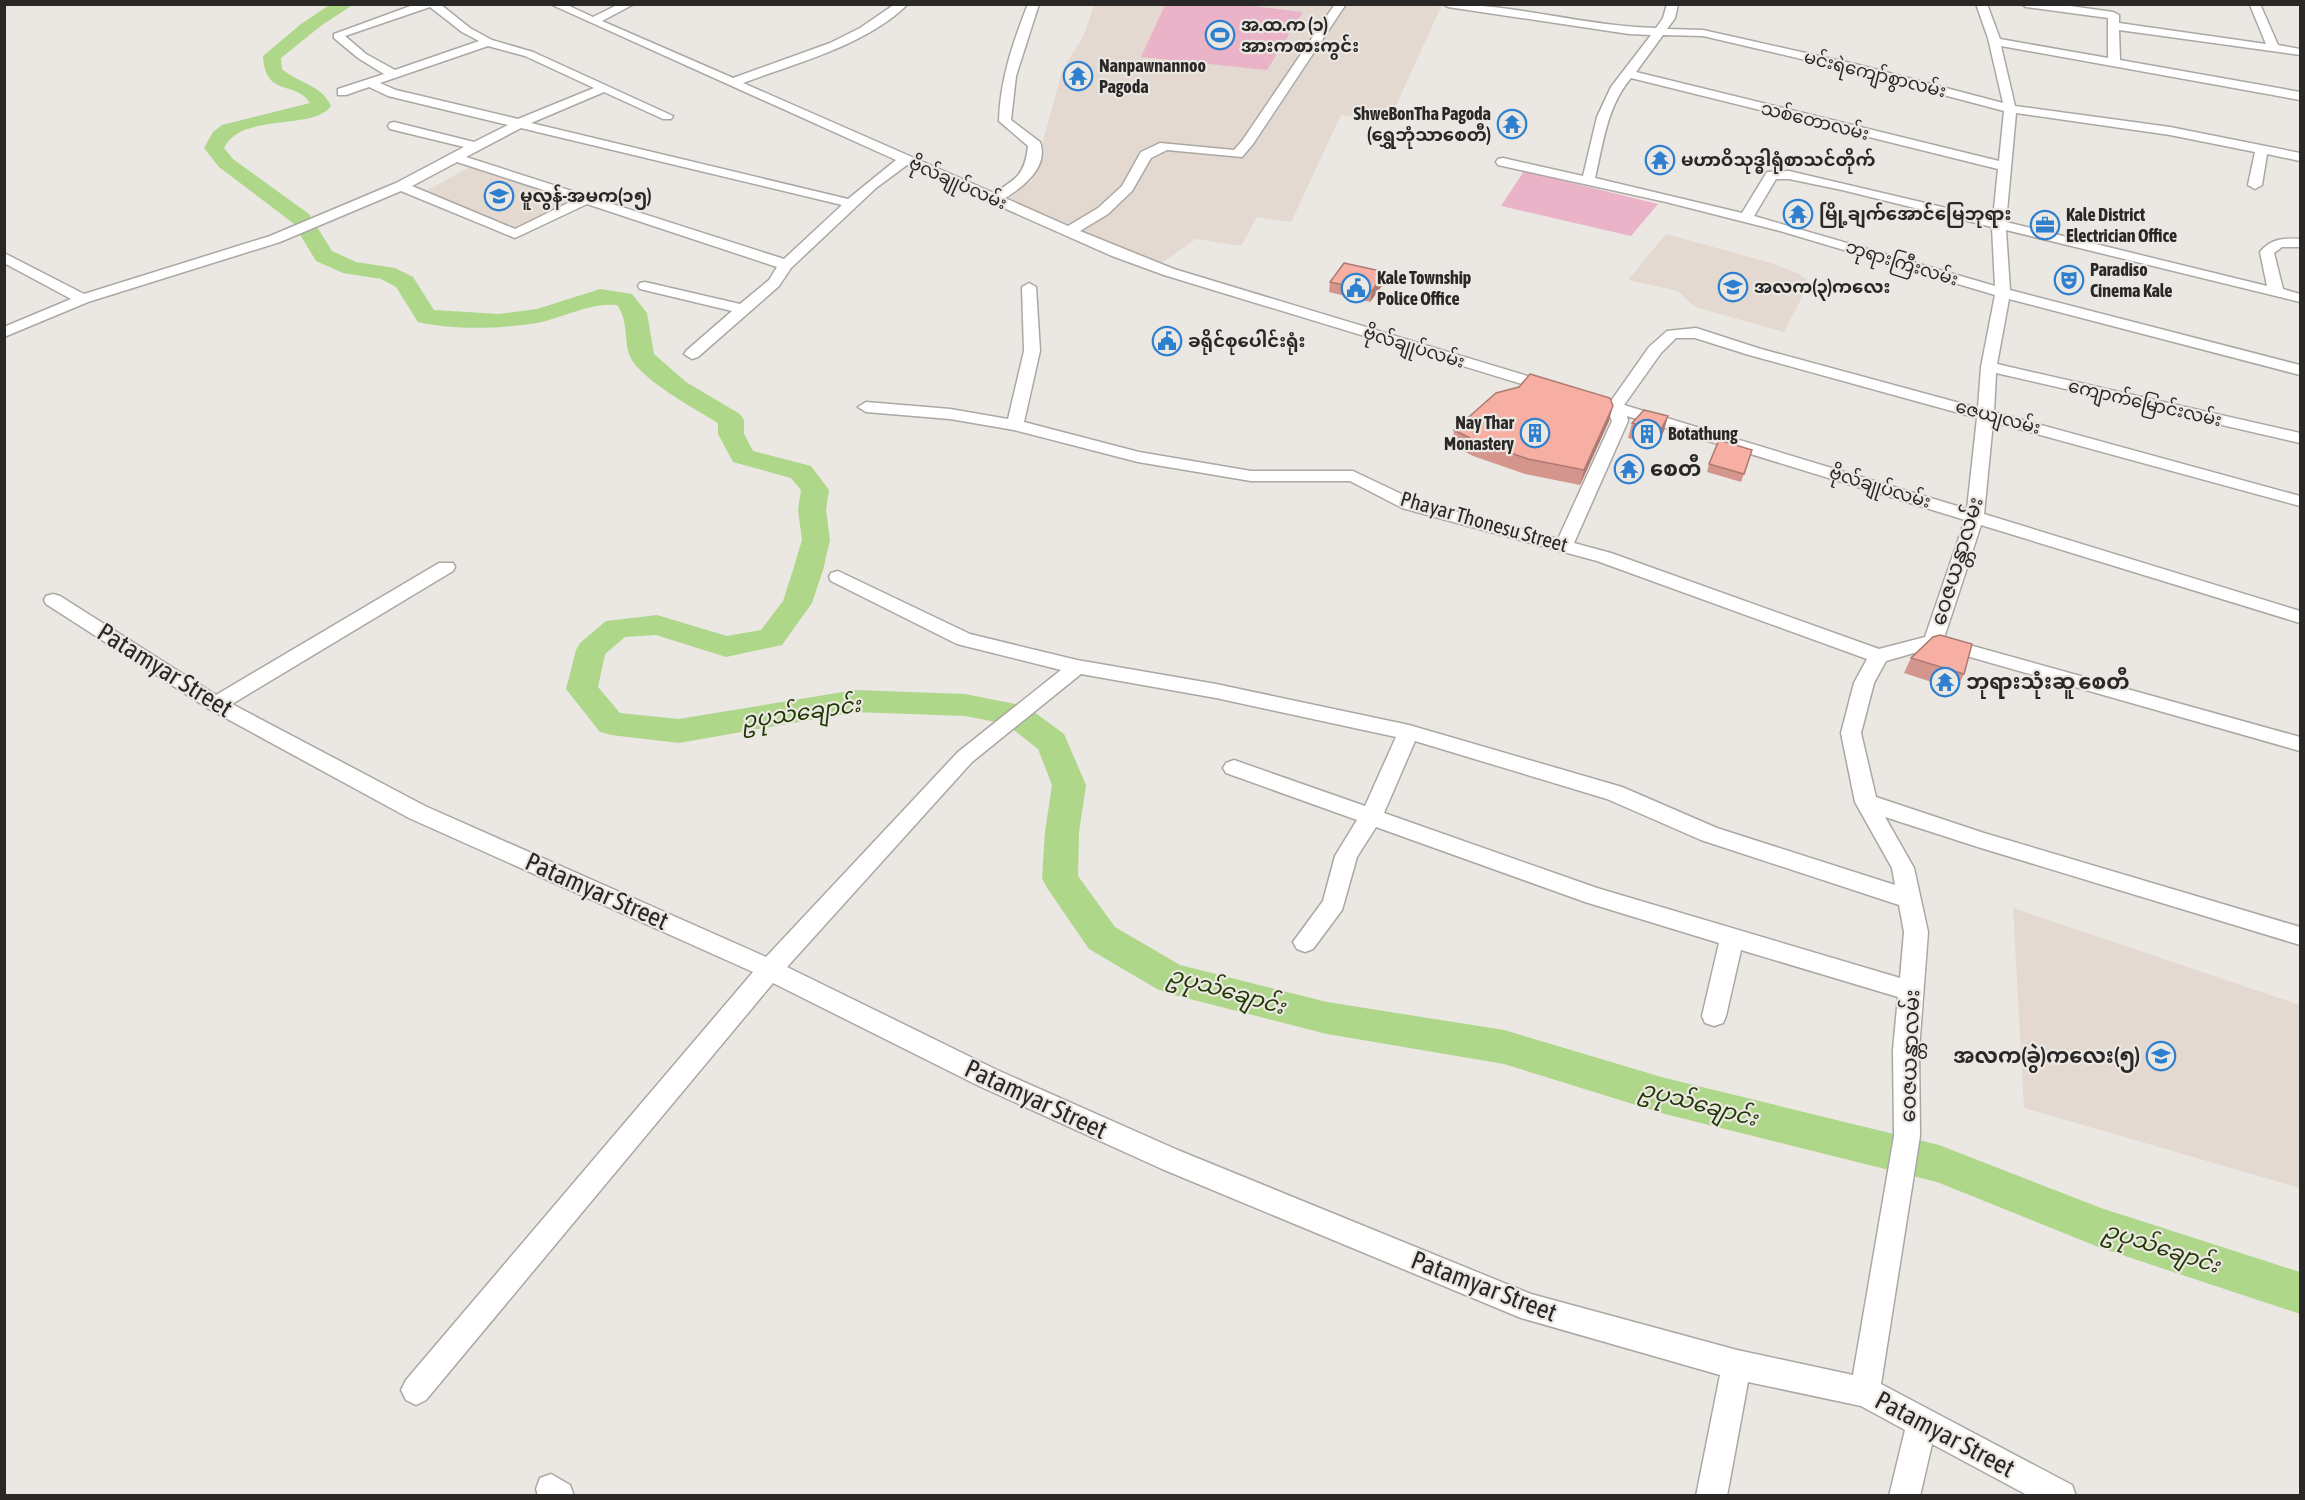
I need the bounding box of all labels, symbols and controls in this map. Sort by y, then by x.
place label: အ.ထ.က (၁) အားကစားကွင်း [1241,14,1359,60]
sports icon: အ.ထ.က (၁) အားကစားကွင်း [1204,19,1236,51]
street label: မင်းရဲကျော်စွာလမ်း [1801,44,1949,106]
place label: Nanpawnannoo Pagoda [1099,55,1206,97]
temple icon: Nanpawnannoo Pagoda [1062,60,1094,92]
street label: သစ်တောလမ်း [1759,95,1872,144]
place label: ShweBonTha Pagoda (ရွှေဘုံသာစေတီ) [1354,103,1491,149]
temple icon: ShweBonTha Pagoda (ရွှေဘုံသာစေတီ) [1496,108,1528,140]
temple icon: မဟာဝိသုဒ္ဓါရုံစာသင်တိုက် [1644,144,1676,176]
place label: မဟာဝိသုဒ္ဓါရုံစာသင်တိုက် [1681,148,1876,174]
street label: ဗိုလ်ချုပ်လမ်း [904,149,1012,218]
school or university icon: မူလွန်-အမက(၁၅) [483,180,515,212]
place label: မူလွန်-အမက(၁၅) [520,184,652,210]
temple icon: မြို့ချက်အောင်မြေဘုရား [1782,198,1814,230]
place label: မြို့ချက်အောင်မြေဘုရား [1819,202,2011,229]
place label: Kale District Electrician Office [2066,204,2177,246]
office icon: Kale District Electrician Office [2029,209,2061,241]
street label: ဘုရားကြီးလမ်း [1842,233,1962,294]
place label: Paradiso Cinema Kale [2090,259,2173,301]
theatre icon: Paradiso Cinema Kale [2053,264,2085,296]
place label: Kale Township Police Office [1377,267,1471,309]
school or university icon: အလက(၃)ကလေး [1717,271,1749,303]
public building icon: Kale Township Police Office [1340,272,1372,304]
place label: အလက(၃)ကလေး [1754,276,1890,301]
street label: ဗိုလ်ချုပ်လမ်း [1360,318,1468,377]
public building icon: ခရိုင်စုပေါင်းရုံး [1151,325,1183,357]
place label: ခရိုင်စုပေါင်းရုံး [1188,329,1306,355]
street label: ကျောက်မြောင်းလမ်း [2065,373,2224,435]
street label: ဇေယျလမ်း [1952,393,2043,443]
place label: Nay Thar Monastery [1444,412,1515,454]
building icon: Nay Thar Monastery [1519,417,1551,449]
building icon: Botathung [1631,418,1663,450]
place label: Botathung [1668,423,1738,444]
temple icon: စေတီ [1613,453,1645,485]
place label: စေတီ [1650,454,1701,480]
street label: ဗိုလ်ချုပ်လမ်း [1826,458,1934,517]
street label: Phayar Thonesu Street [1398,486,1571,556]
street label: ဝေဇယန္တာလမ်း [1922,493,1993,630]
street label: Patamyar Street [92,617,238,723]
temple icon: ဘုရားသုံးဆူ စေတီ [1929,666,1961,698]
place label: ဘုရားသုံးဆူ စေတီ [1966,667,2129,699]
water label: ဥပုသ်ချောင်း [739,689,865,739]
street label: Patamyar Street [521,846,673,936]
water label: ဥပုသ်ချောင်း [1164,959,1290,1025]
street label: ဝေဇယန္တာလမ်း [1892,989,1929,1123]
school or university icon: အလက(ခွဲ)ကလေး(၅) [2145,1040,2177,1072]
place label: အလက(ခွဲ)ကလေး(၅) [1953,1043,2140,1073]
street label: Patamyar Street [960,1053,1112,1145]
water label: ဥပုသ်ချောင်း [1636,1073,1762,1137]
water label: ဥပုသ်ချောင်း [2099,1214,2225,1284]
street label: Patamyar Street [1407,1245,1561,1327]
street label: Patamyar Street [1870,1385,2020,1483]

